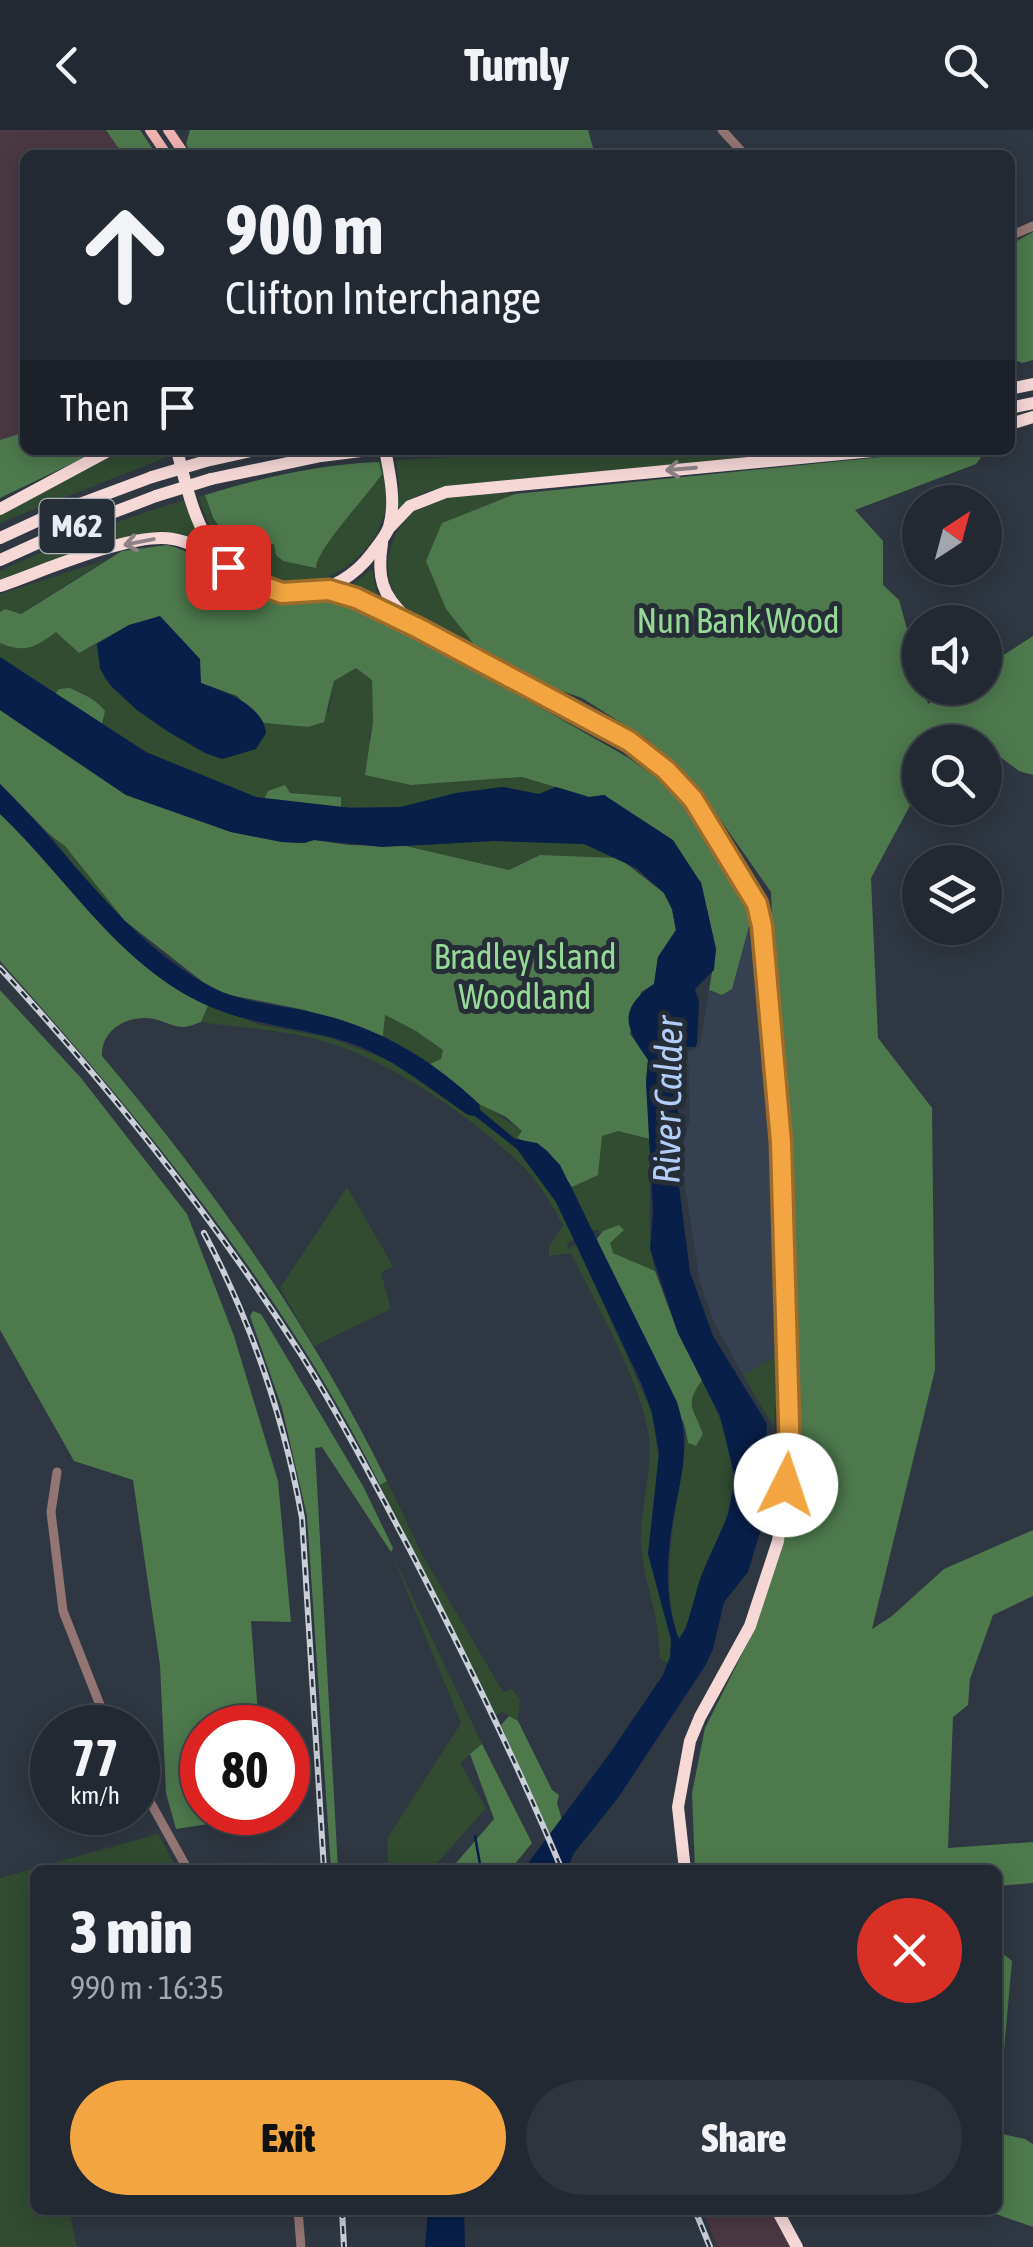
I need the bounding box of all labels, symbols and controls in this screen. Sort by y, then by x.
icon: back [40,38,95,93]
icon: search [938,38,993,93]
text: Turnly [464,39,569,91]
text: 900 m [225,189,384,269]
icon: ahead [60,190,190,320]
text: Clifton Interchange [225,272,541,324]
icon: arrive [150,380,205,435]
text: Then [60,386,130,429]
one-way arrow [666,460,698,479]
north arrow [902,485,1002,585]
map controls [902,485,1002,945]
road number: M62 [40,499,114,553]
pin [186,525,271,610]
one-way arrow [124,534,156,553]
icon: arrive [201,540,256,595]
park label: Nun Bank Wood [636,600,840,640]
button: sound [902,605,1002,705]
button: search [902,725,1002,825]
button: layers [902,845,1002,945]
park label: Bradley Island Woodland [433,936,617,1016]
water label: River Calder [645,1014,690,1184]
position arrow [734,1433,838,1537]
speed limit sign: 80 [180,1705,310,1835]
text: 77 [71,1729,118,1787]
text: km/h [70,1781,120,1809]
text: 3 min [70,1897,193,1966]
button: close [857,1898,962,2003]
text: 990 m · 16:35 [70,1969,224,2006]
button: Exit [70,2080,506,2195]
button: Share [526,2080,962,2195]

